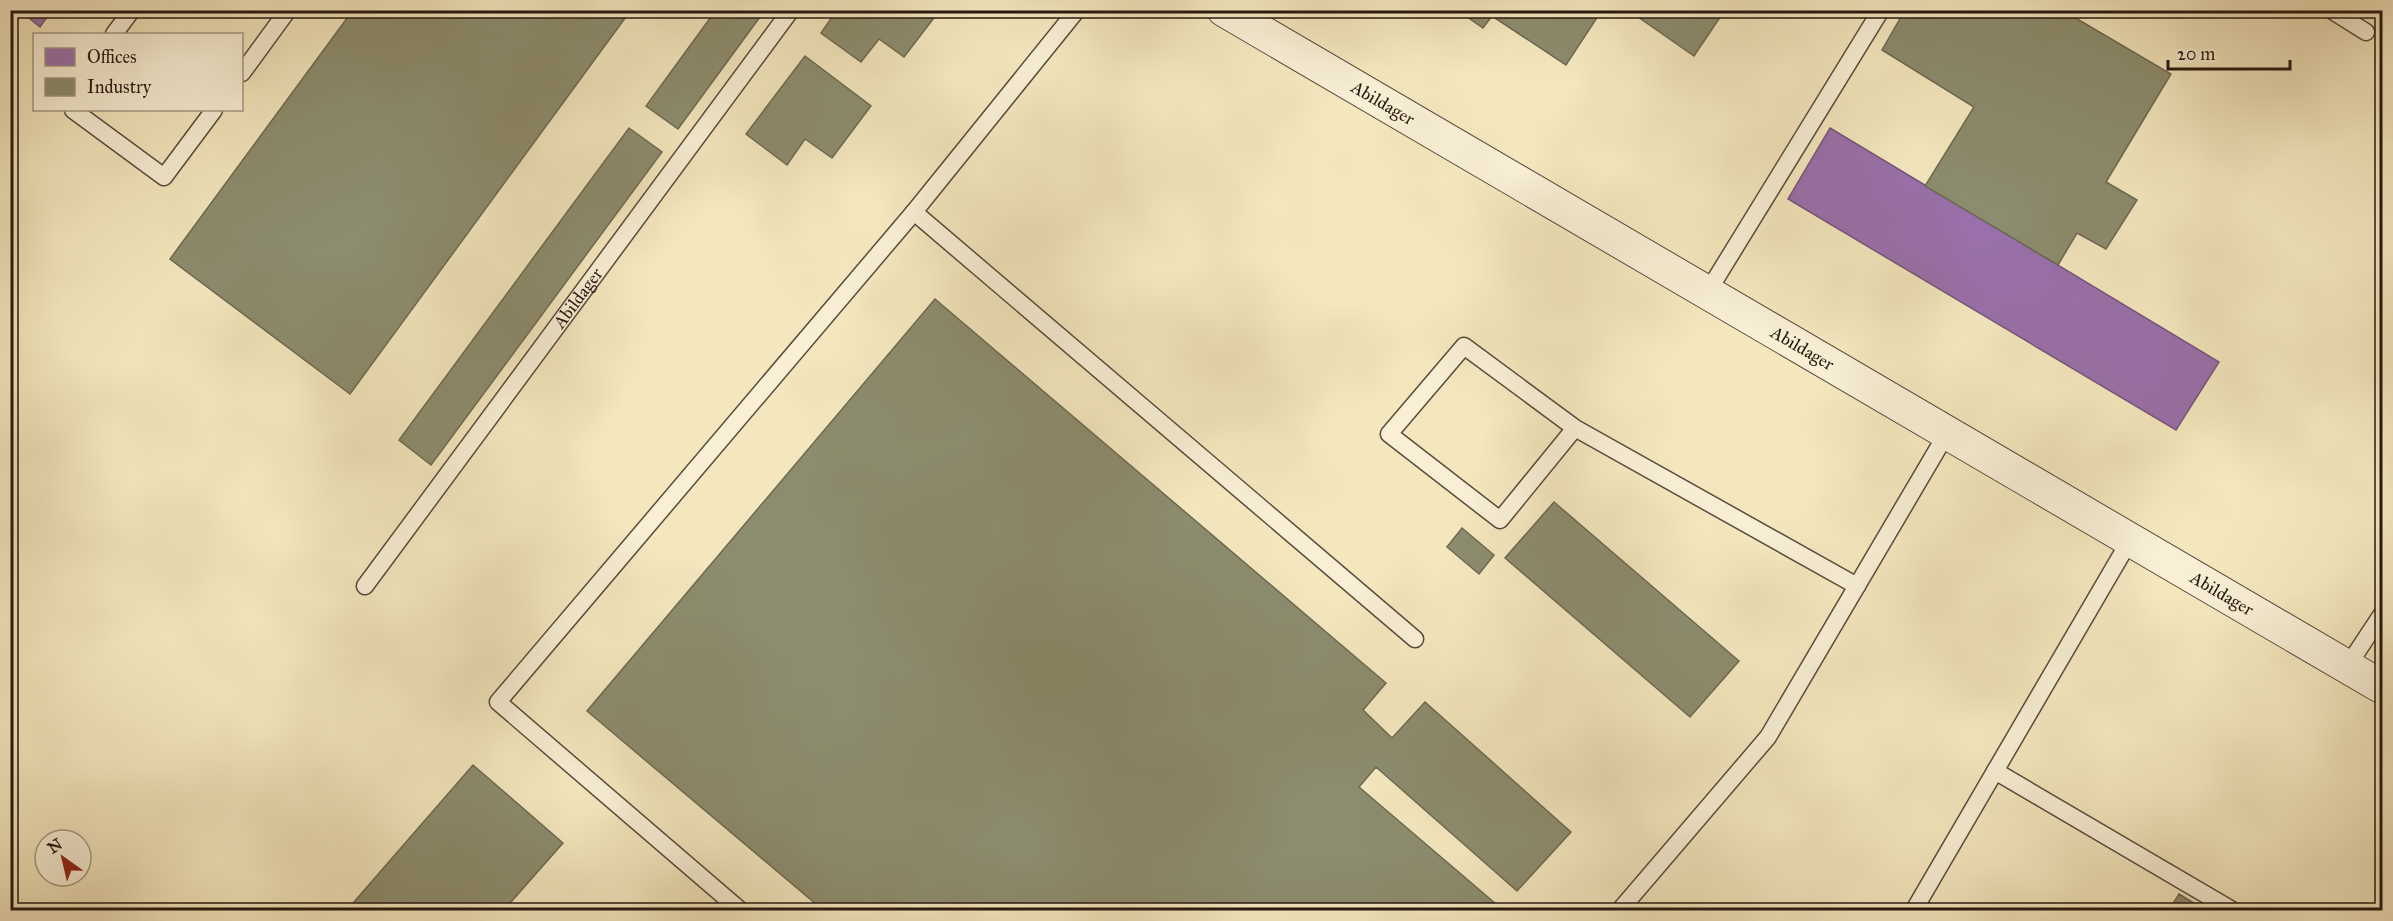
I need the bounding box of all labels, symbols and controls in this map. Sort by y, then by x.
legend [33,33,243,111]
scale bar [2168,33,2290,71]
text: 20 m [2177,43,2215,65]
text: Offices [87,46,137,68]
street label: Abildager [1346,75,1419,130]
text: Industry [87,76,152,98]
street label: Abildager [548,263,608,334]
street label: Abildager [1766,321,1838,375]
street label: Abildager [2185,566,2258,621]
north arrow [33,828,93,888]
text: N [44,834,66,858]

